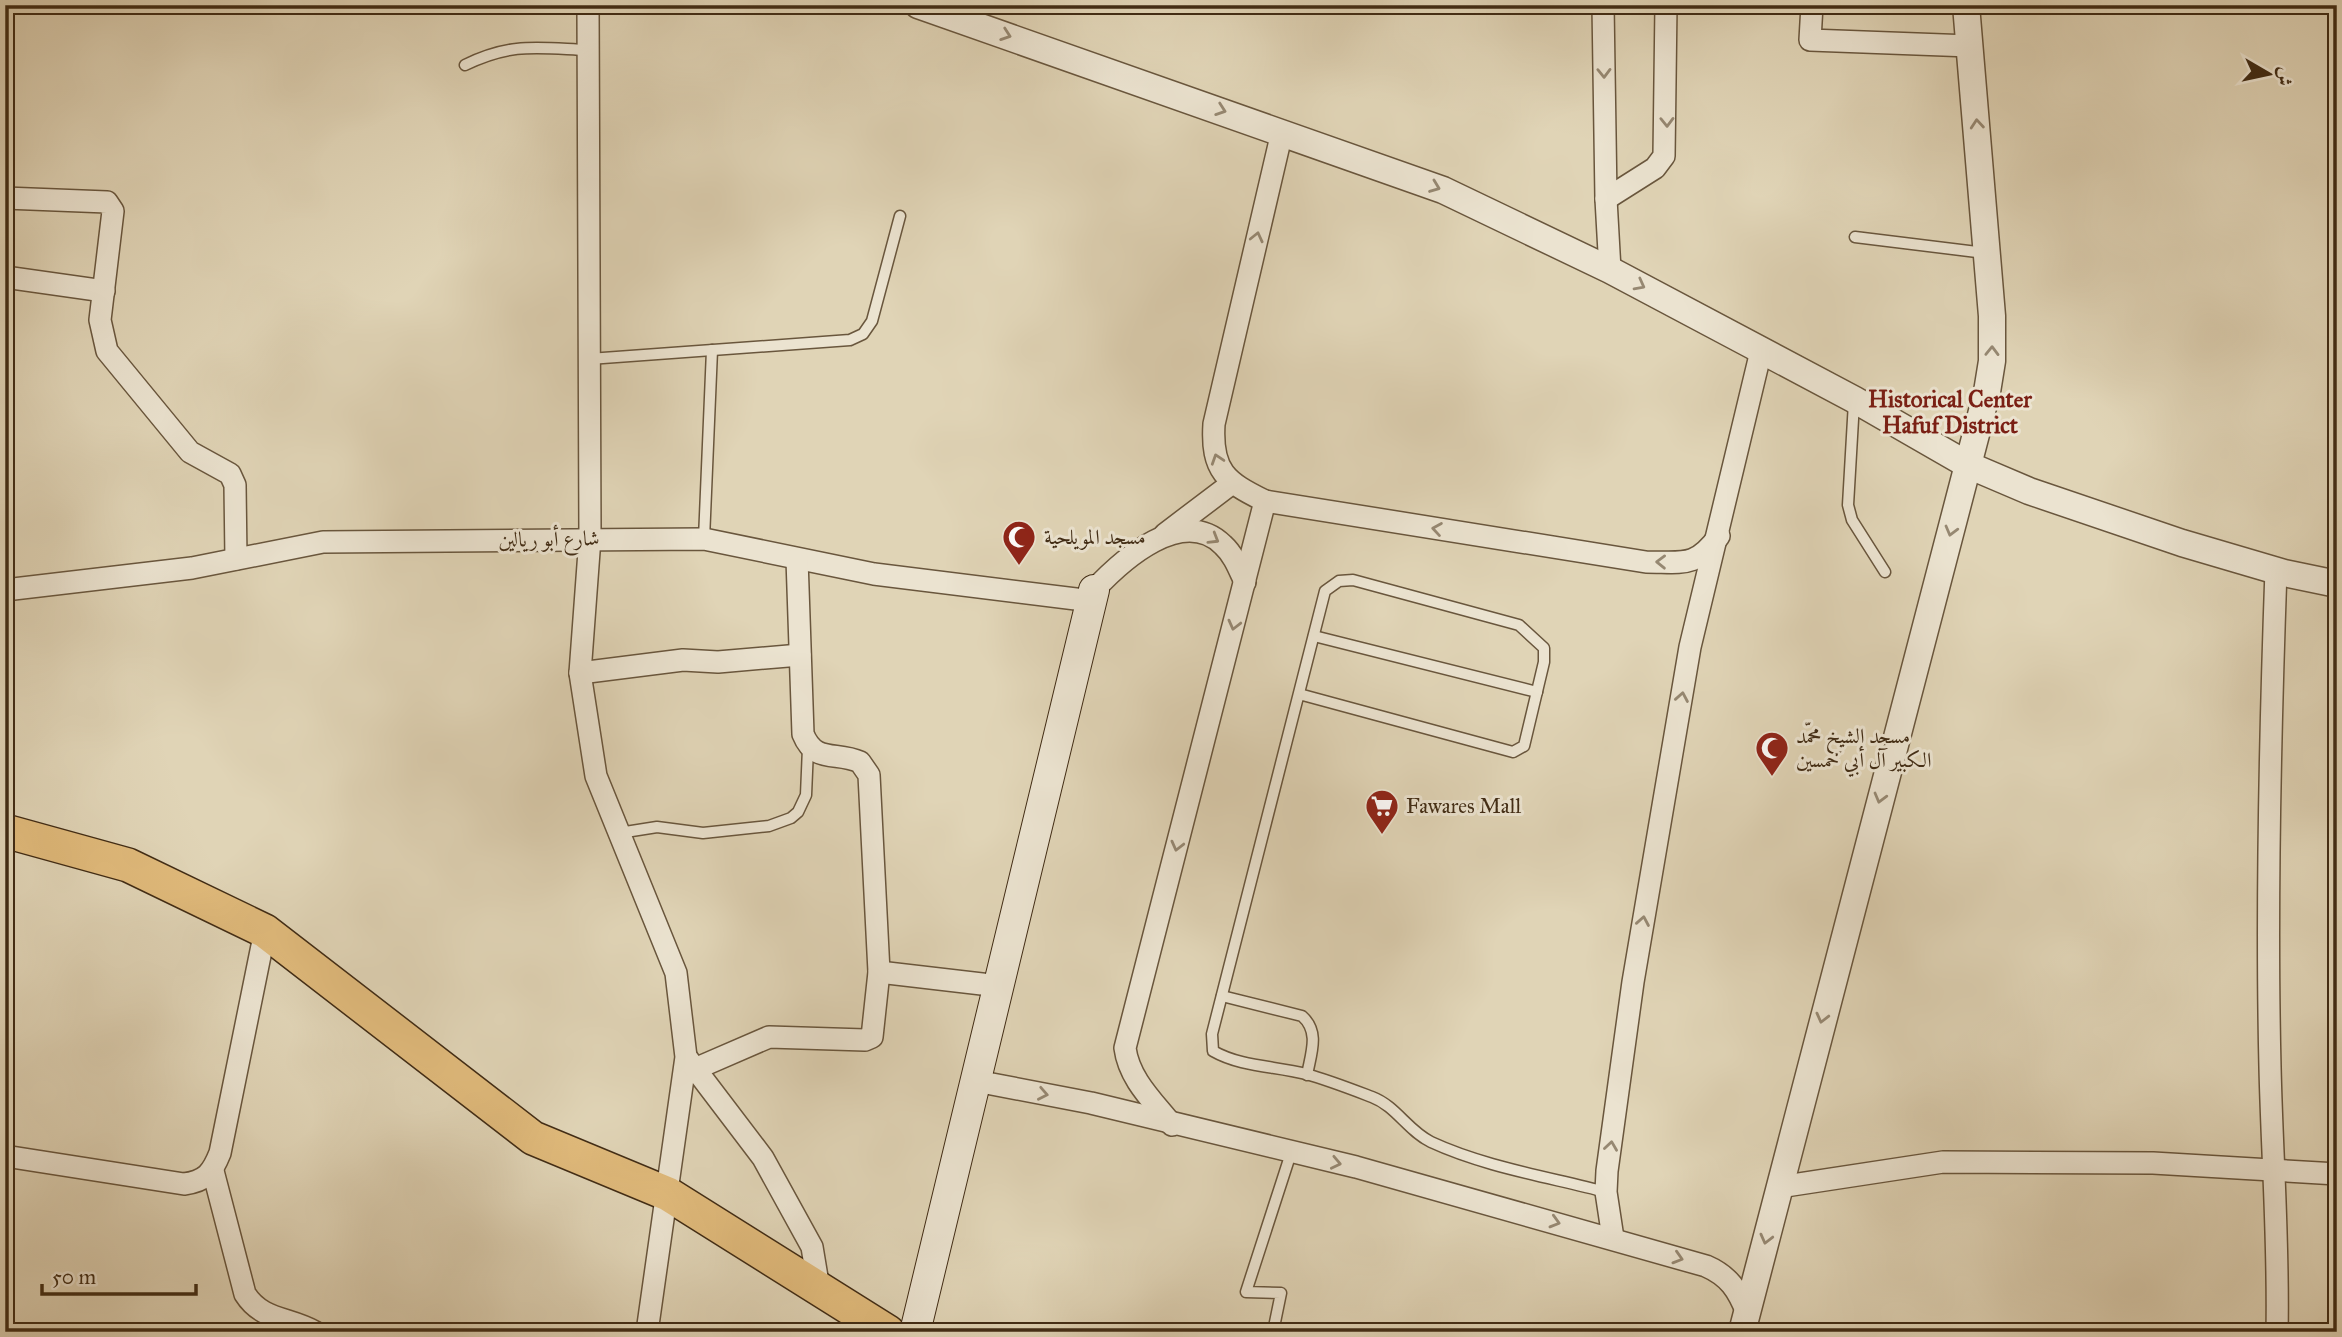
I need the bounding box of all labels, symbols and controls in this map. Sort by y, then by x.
one-way arrow [999,27,1011,41]
north arrow [2234,38,2304,108]
text: ش [2272,65,2298,88]
one-way arrow [1596,69,1612,79]
one-way arrow [1214,102,1226,116]
one-way arrow [1659,118,1675,128]
one-way arrow [1970,118,1985,129]
one-way arrow [1428,179,1440,193]
one-way arrow [1249,231,1264,243]
one-way arrow [1633,277,1645,290]
one-way arrow [1984,345,1999,356]
district label: Historical Center Hafuf District [1868,385,2032,439]
one-way arrow [1210,453,1225,465]
mosque icon: مسجد المويلحية [1000,518,1038,567]
one-way arrow [1431,521,1443,536]
street label: شارع أبو ريالين [498,523,600,558]
place label: مسجد المويلحية [1044,524,1146,550]
one-way arrow [1945,525,1959,537]
one-way arrow [1206,531,1219,544]
one-way arrow [1656,554,1666,570]
one-way arrow [1228,619,1242,631]
one-way arrow [1674,691,1689,703]
place label: مسجد الشيخ محمّد الكبير آل أبي خمسين [1796,721,1931,777]
mosque icon: مسجد الشيخ محمّد الكبير آل أبي خمسين [1753,729,1791,778]
supermarket icon: Fawares Mall [1363,787,1401,836]
one-way arrow [1874,792,1888,804]
place label: Fawares Mall [1406,793,1521,819]
one-way arrow [1171,839,1185,851]
one-way arrow [1635,915,1650,927]
one-way arrow [1816,1012,1830,1024]
one-way arrow [1037,1085,1049,1100]
one-way arrow [1603,1140,1618,1152]
one-way arrow [1330,1154,1342,1169]
one-way arrow [1549,1214,1561,1228]
one-way arrow [1760,1233,1774,1245]
one-way arrow [1672,1249,1684,1264]
scale bar [42,1253,196,1297]
text: 50 m [52,1264,97,1290]

